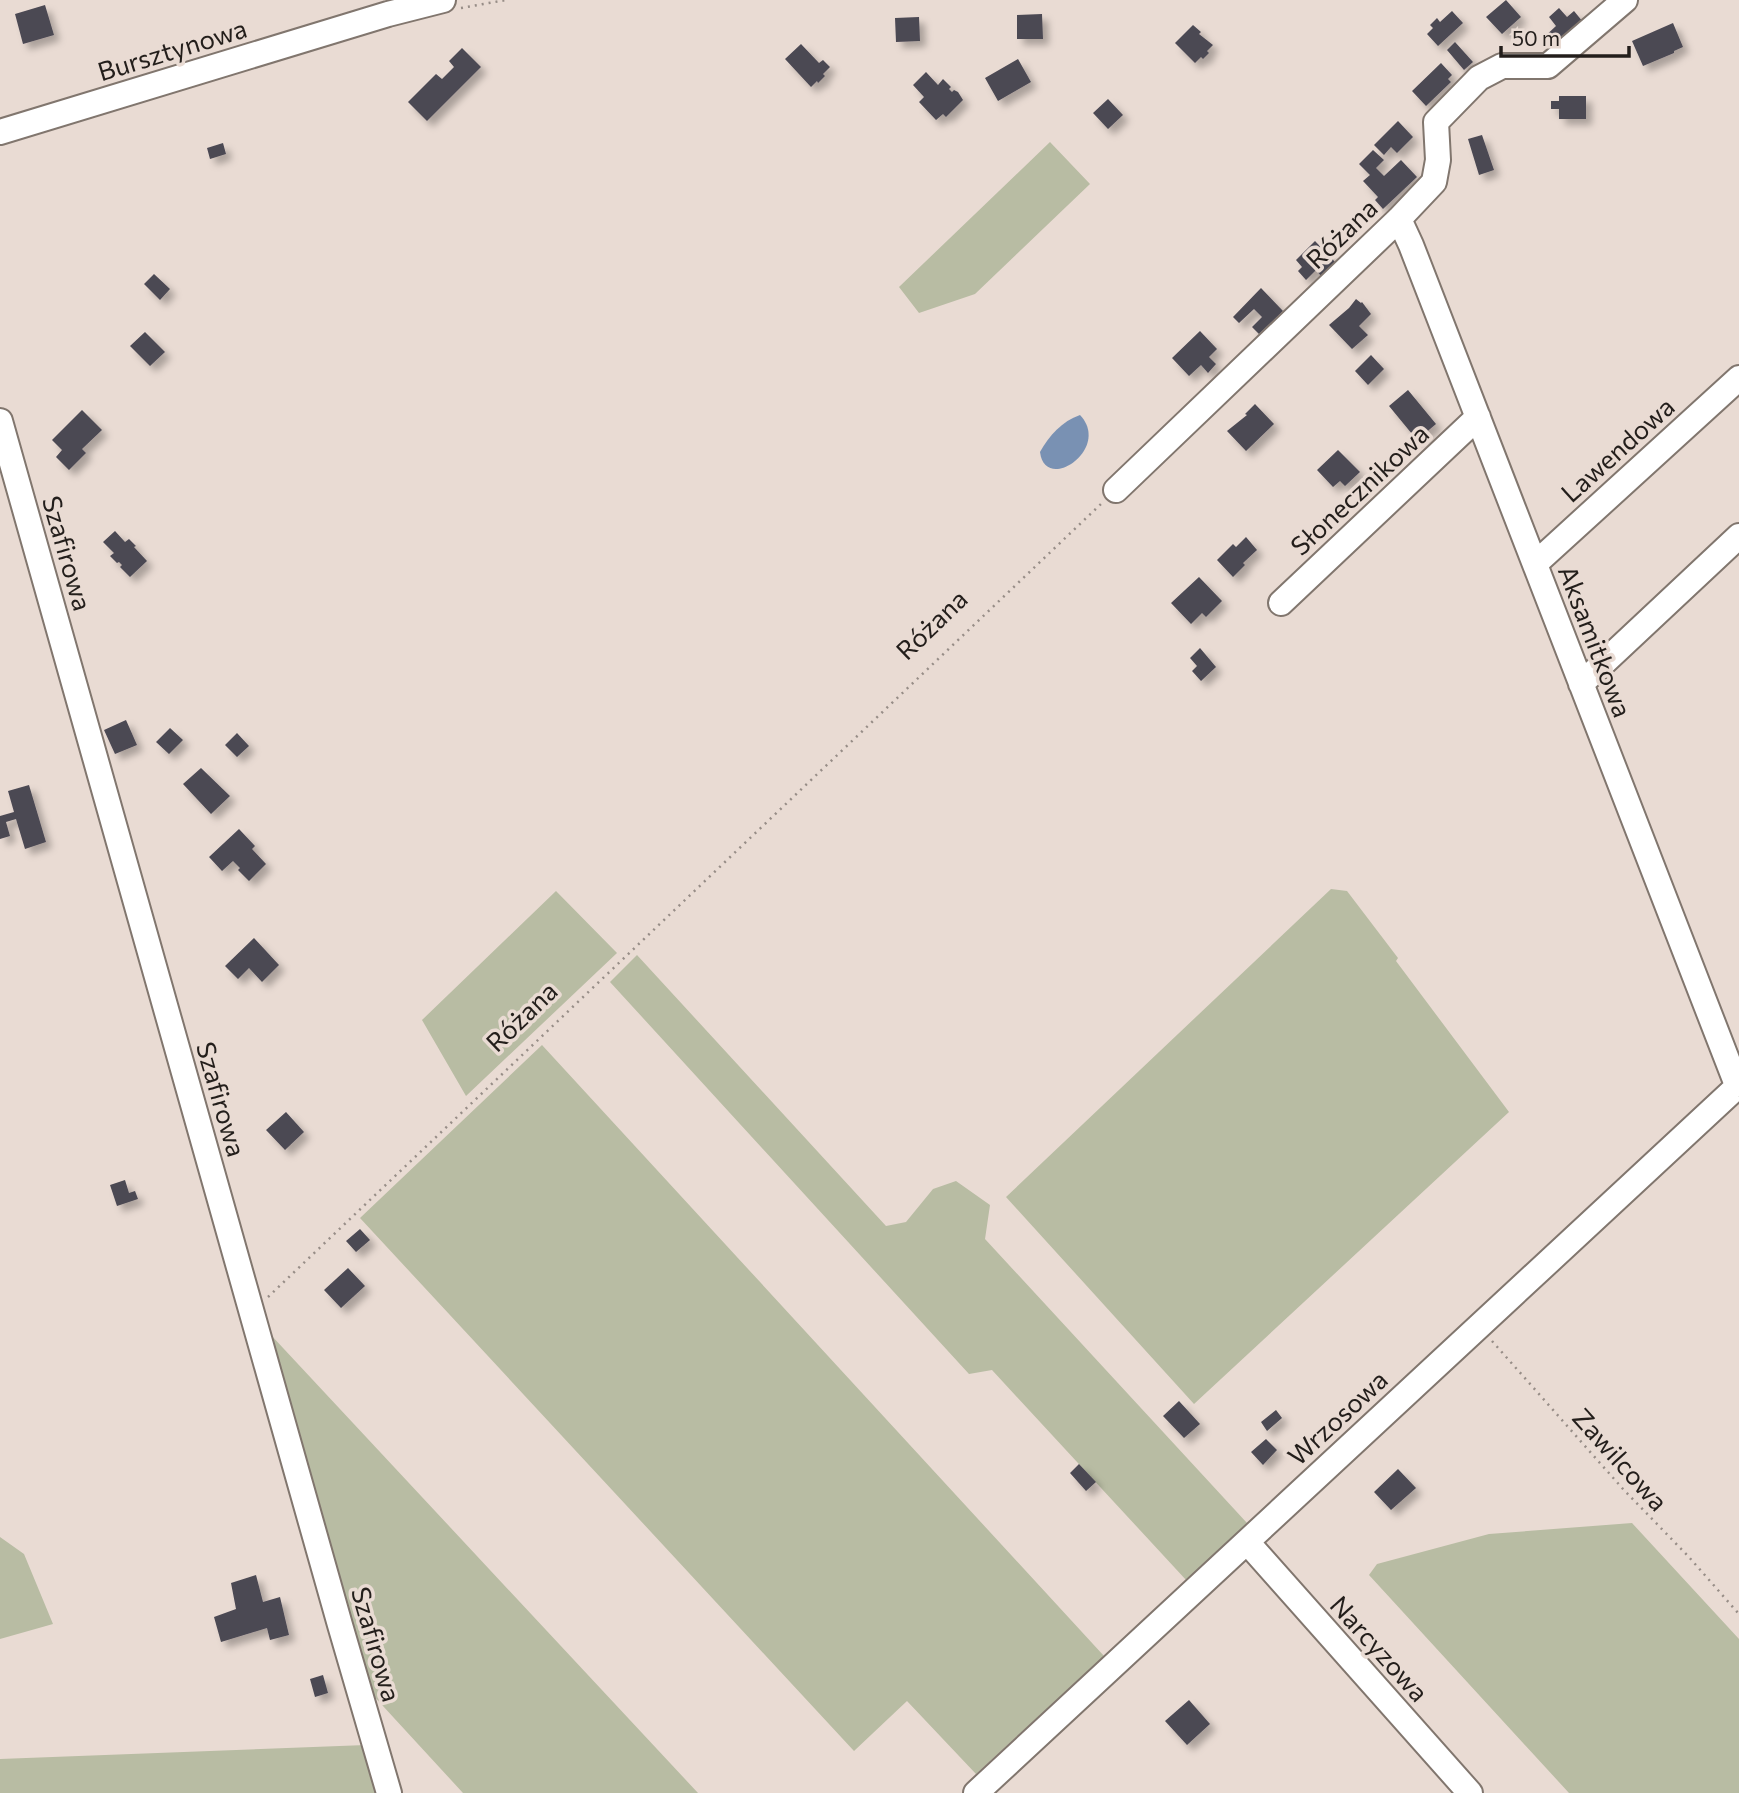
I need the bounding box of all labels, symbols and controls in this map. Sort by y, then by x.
street label: Bursztynowa [94,12,250,86]
scale bar [1501,14,1629,58]
text: 50 m [1512,25,1560,50]
street label: Różana [1299,192,1383,274]
street label: Lawendowa [1554,390,1680,508]
street label: Słonecznikowa [1284,417,1434,561]
street label: Szafirowa [37,492,99,614]
street label: Aksamitkowa [1553,561,1639,721]
street label: Różana [889,583,973,665]
street label: Różana [479,975,563,1057]
street label: Szafirowa [191,1038,253,1160]
street label: Wrzosowa [1281,1363,1393,1471]
street label: Zawilcowa [1567,1401,1675,1517]
street label: Szafirowa [346,1583,408,1705]
street label: Narcyzowa [1324,1589,1436,1707]

